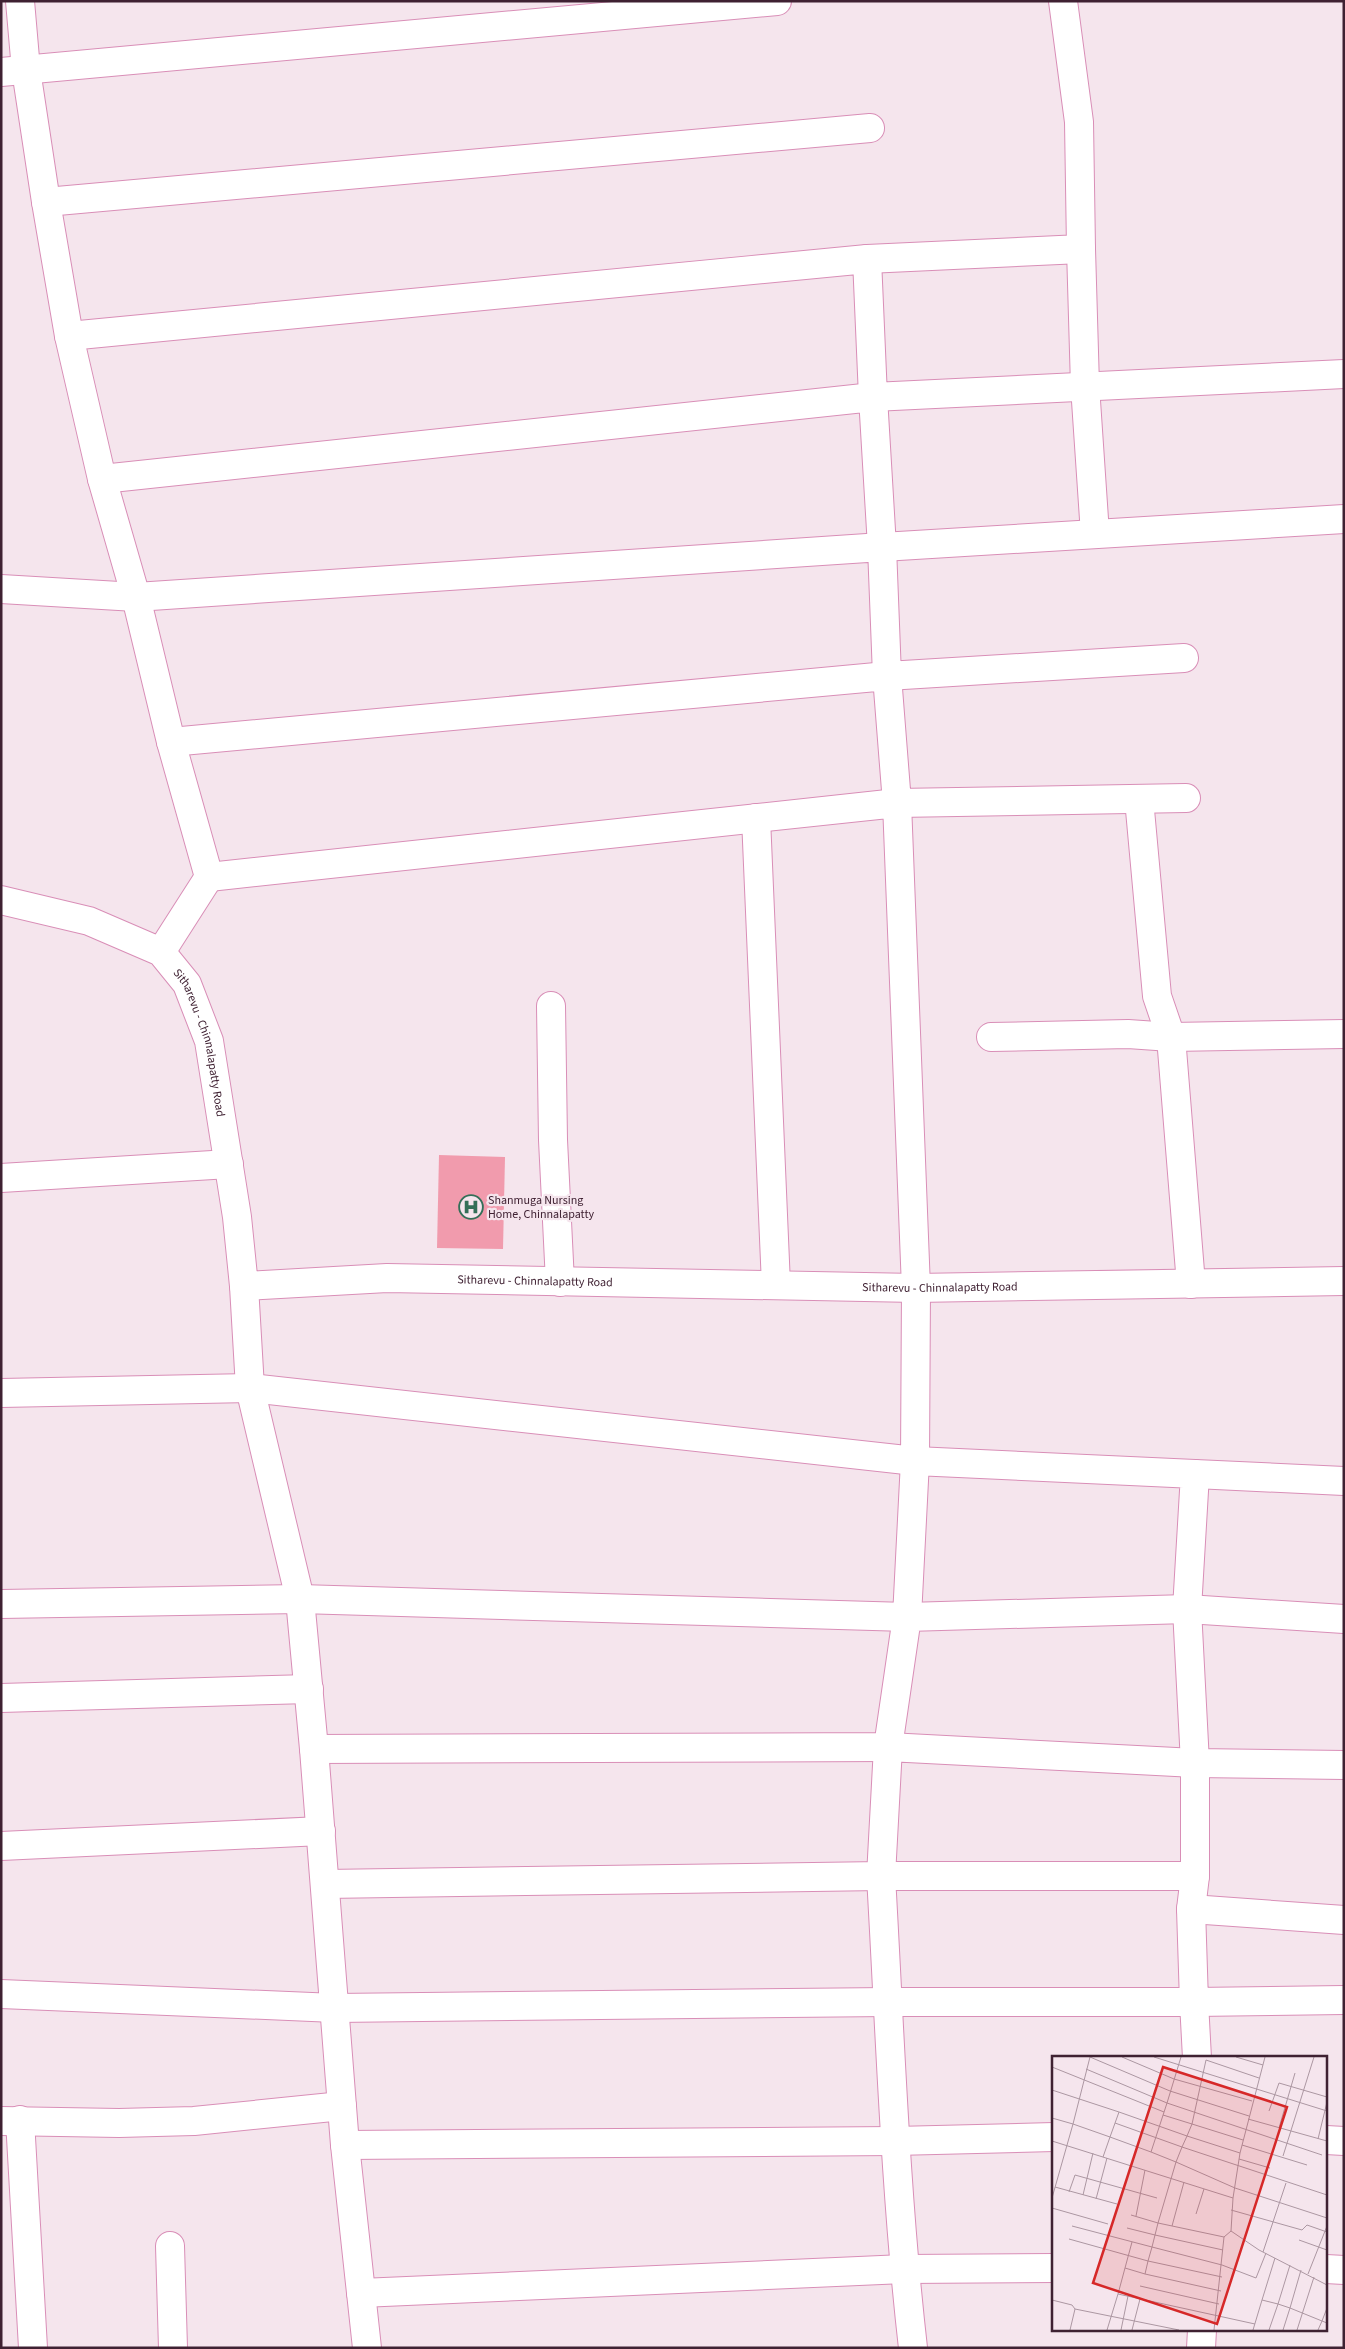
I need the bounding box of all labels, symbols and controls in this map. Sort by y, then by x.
street label: Sitharevu - Chinnalapatty Road [169,965,229,1118]
place label: Shanmuga Nursing Home, Chinnalapatty [488,1192,594,1223]
hospital icon: Shanmuga Nursing Home, Chinnalapatty [458,1194,484,1220]
street label: Sitharevu - Chinnalapatty Road [457,1271,613,1291]
street label: Sitharevu - Chinnalapatty Road [862,1278,1018,1297]
inset map [1052,2056,1328,2332]

